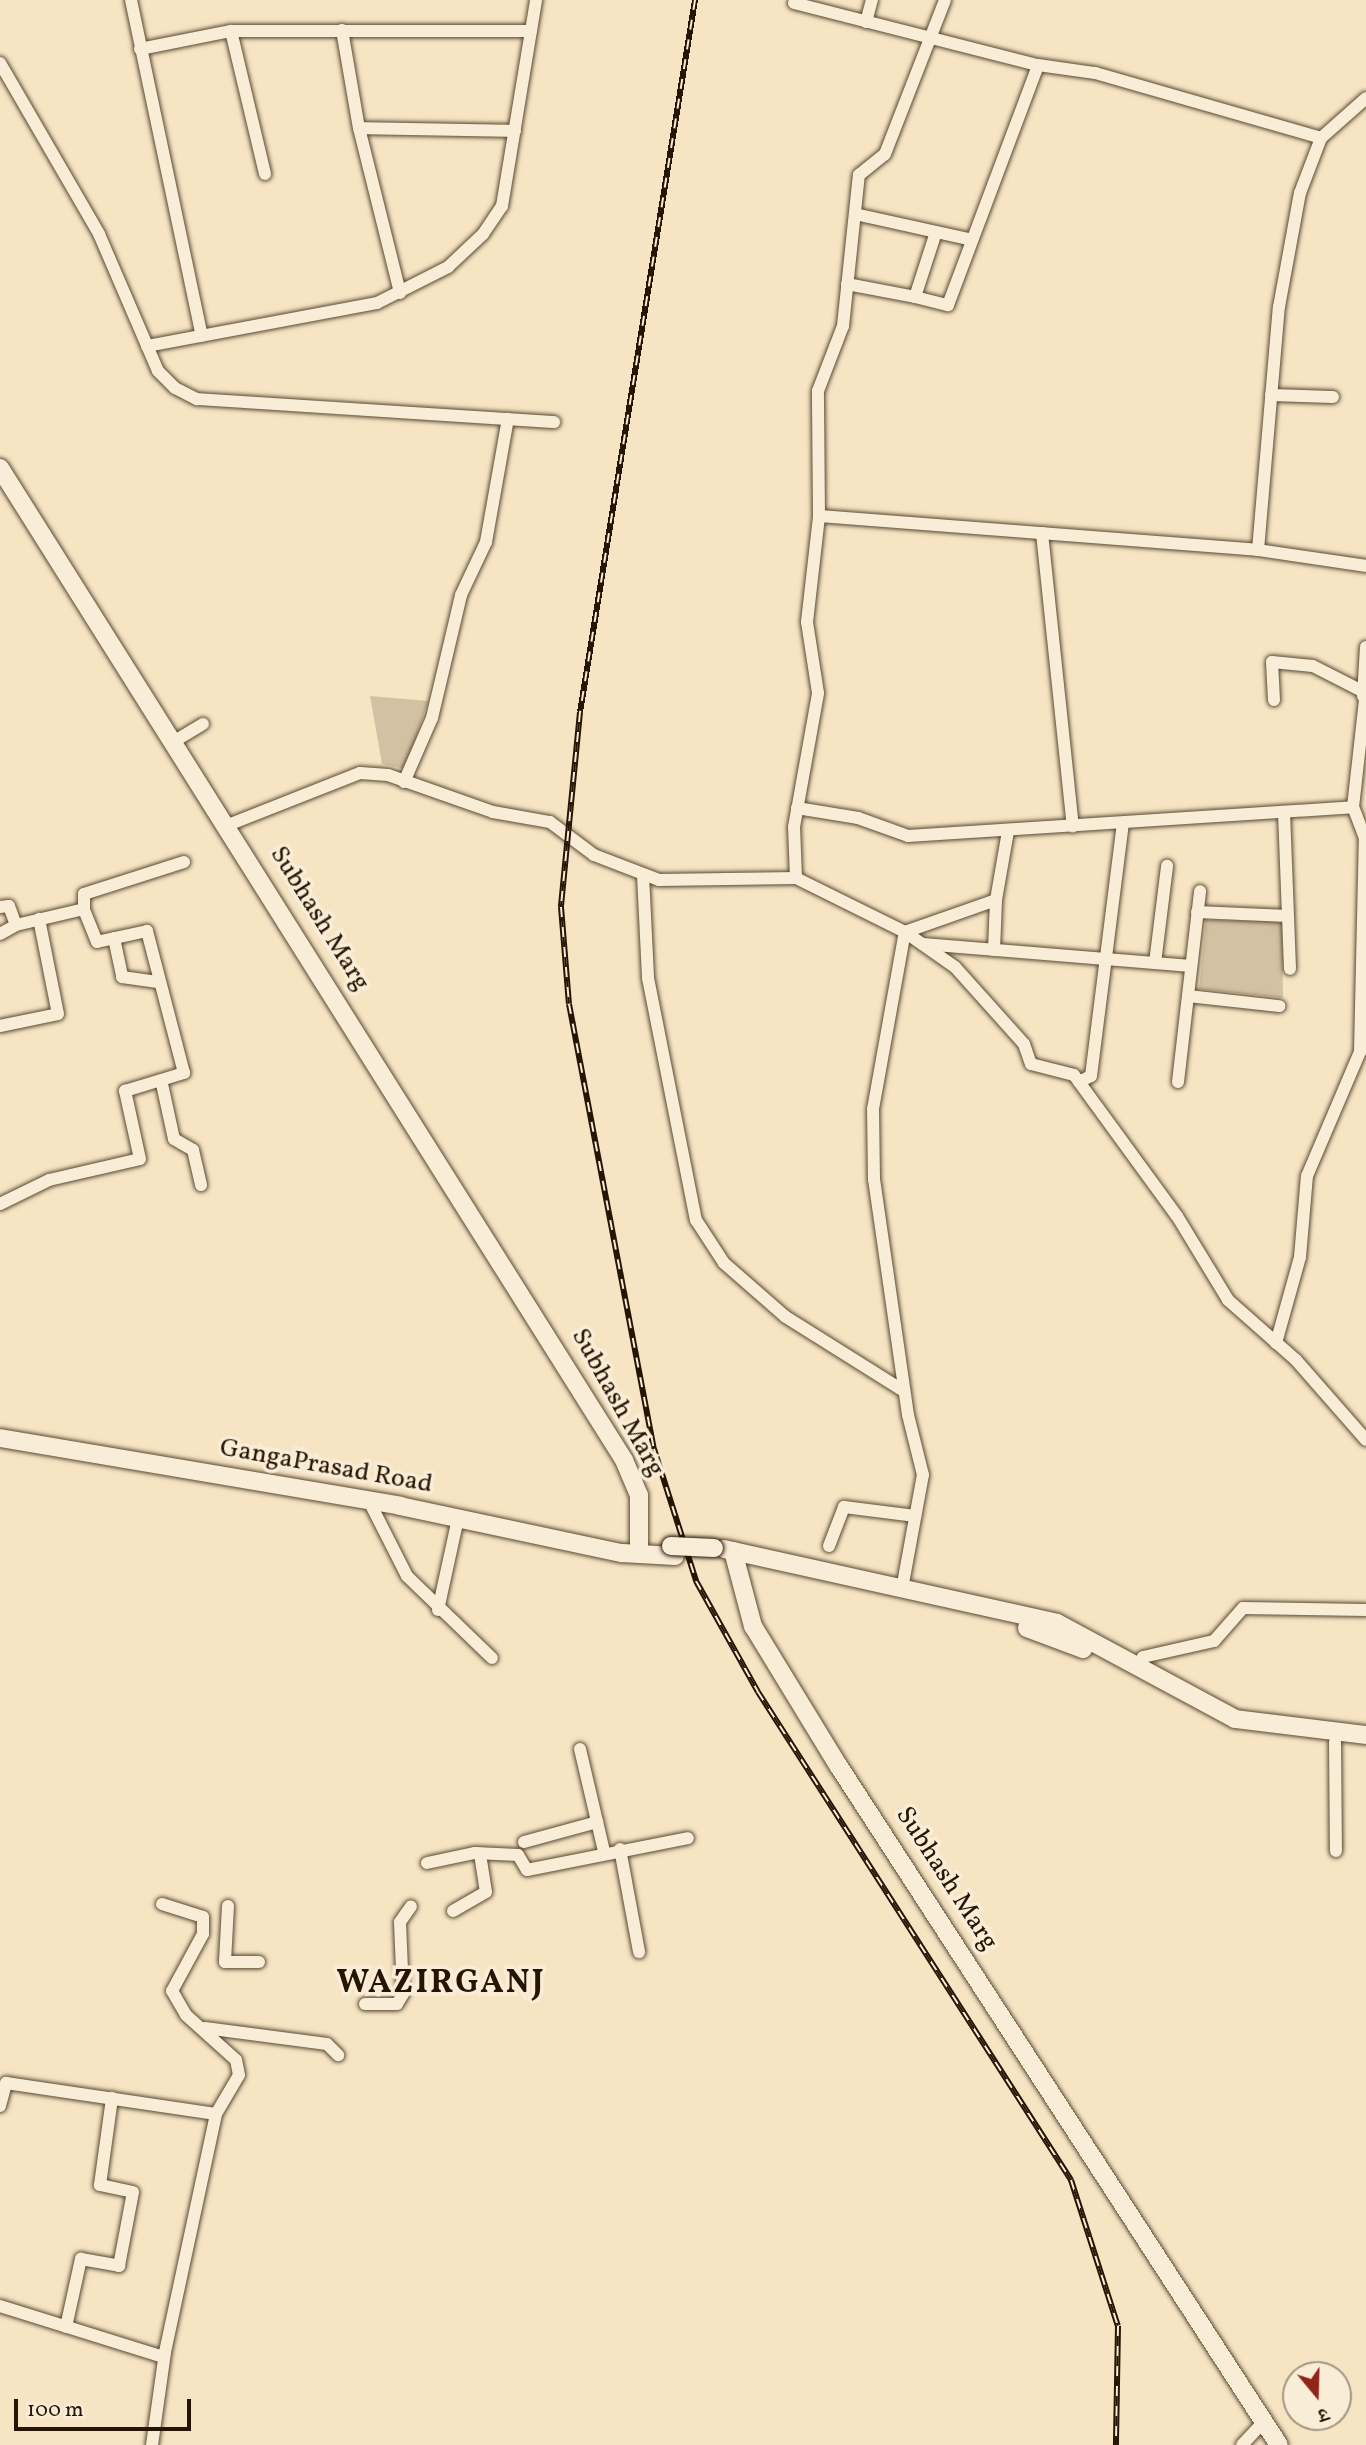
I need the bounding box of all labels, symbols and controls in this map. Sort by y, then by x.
street label: Subhash Marg [262,841,376,997]
street label: Subhash Marg [563,1323,671,1483]
street label: GangaPrasad Road [217,1433,435,1501]
street label: Subhash Marg [888,1801,1004,1957]
district label: WAZIRGANJ [338,1965,544,2005]
north arrow [1282,2361,1352,2431]
scale bar [18,2386,194,2430]
text: 100 m [27,2396,84,2425]
text: उ [1314,2400,1332,2428]

